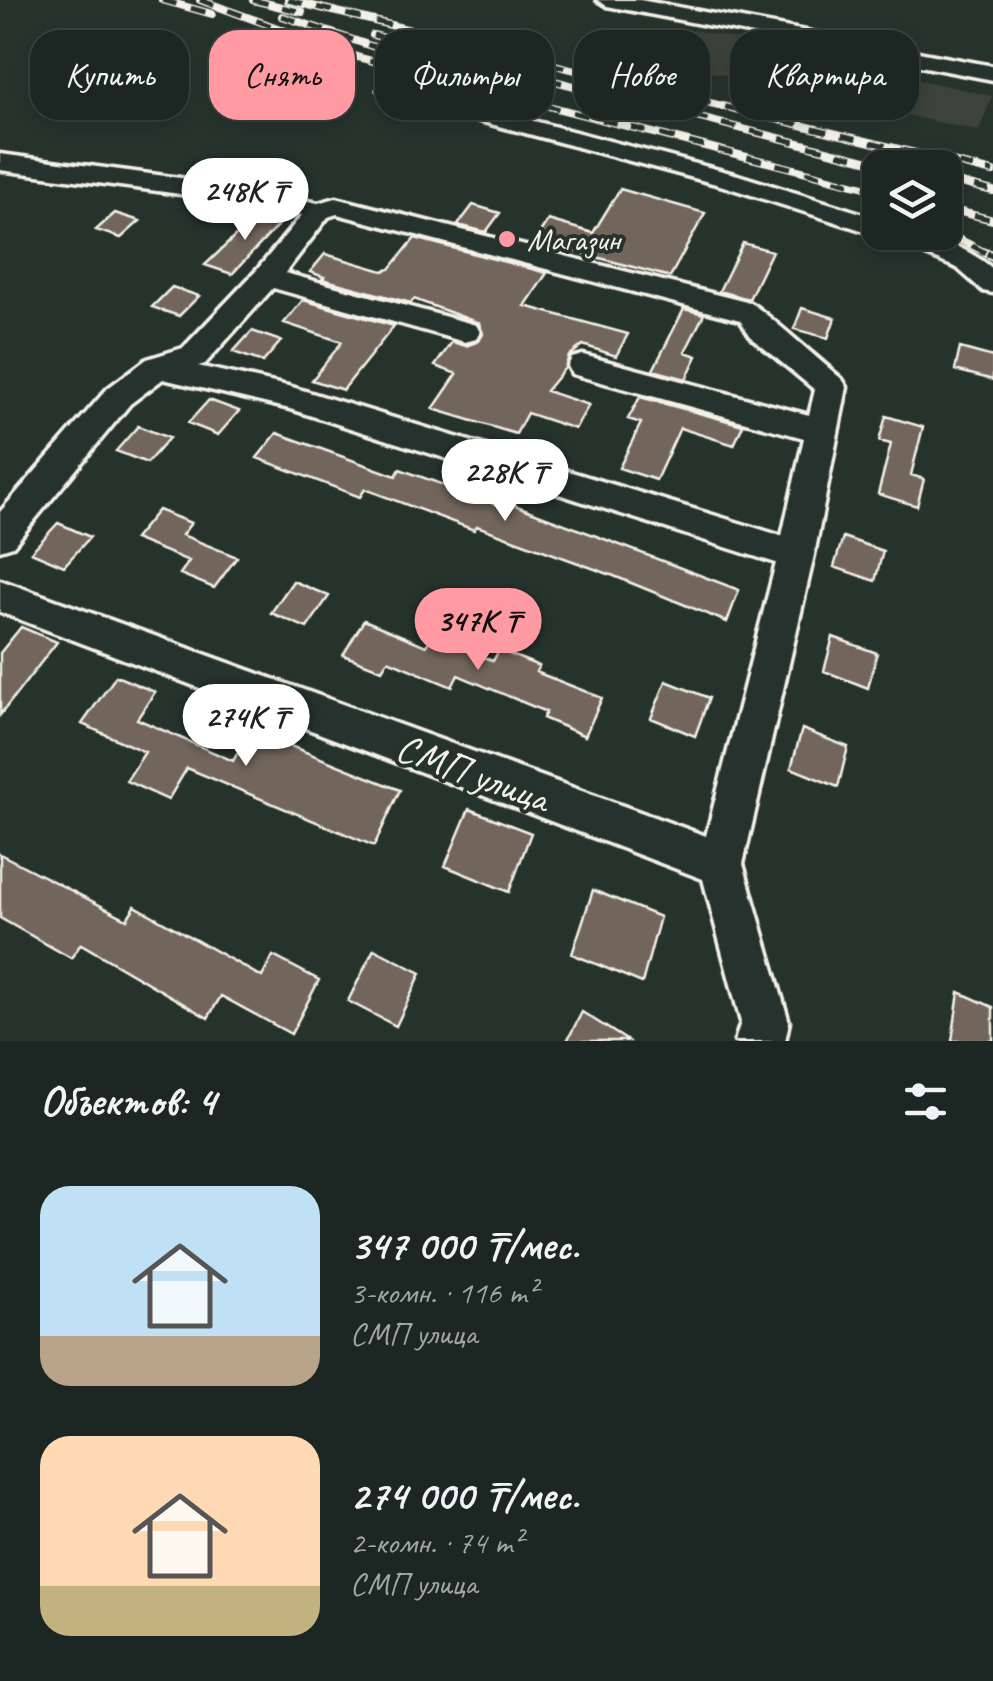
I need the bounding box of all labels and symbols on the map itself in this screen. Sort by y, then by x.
pin: 248K ₸ [164,158,326,243]
place label: Магазин [527,219,623,260]
marker: Магазин [496,228,518,250]
pin: 228K ₸ [424,439,586,524]
pin: 347K ₸ [397,588,559,673]
pin: 274K ₸ [165,684,327,769]
street label: СМП улица [389,722,559,825]

